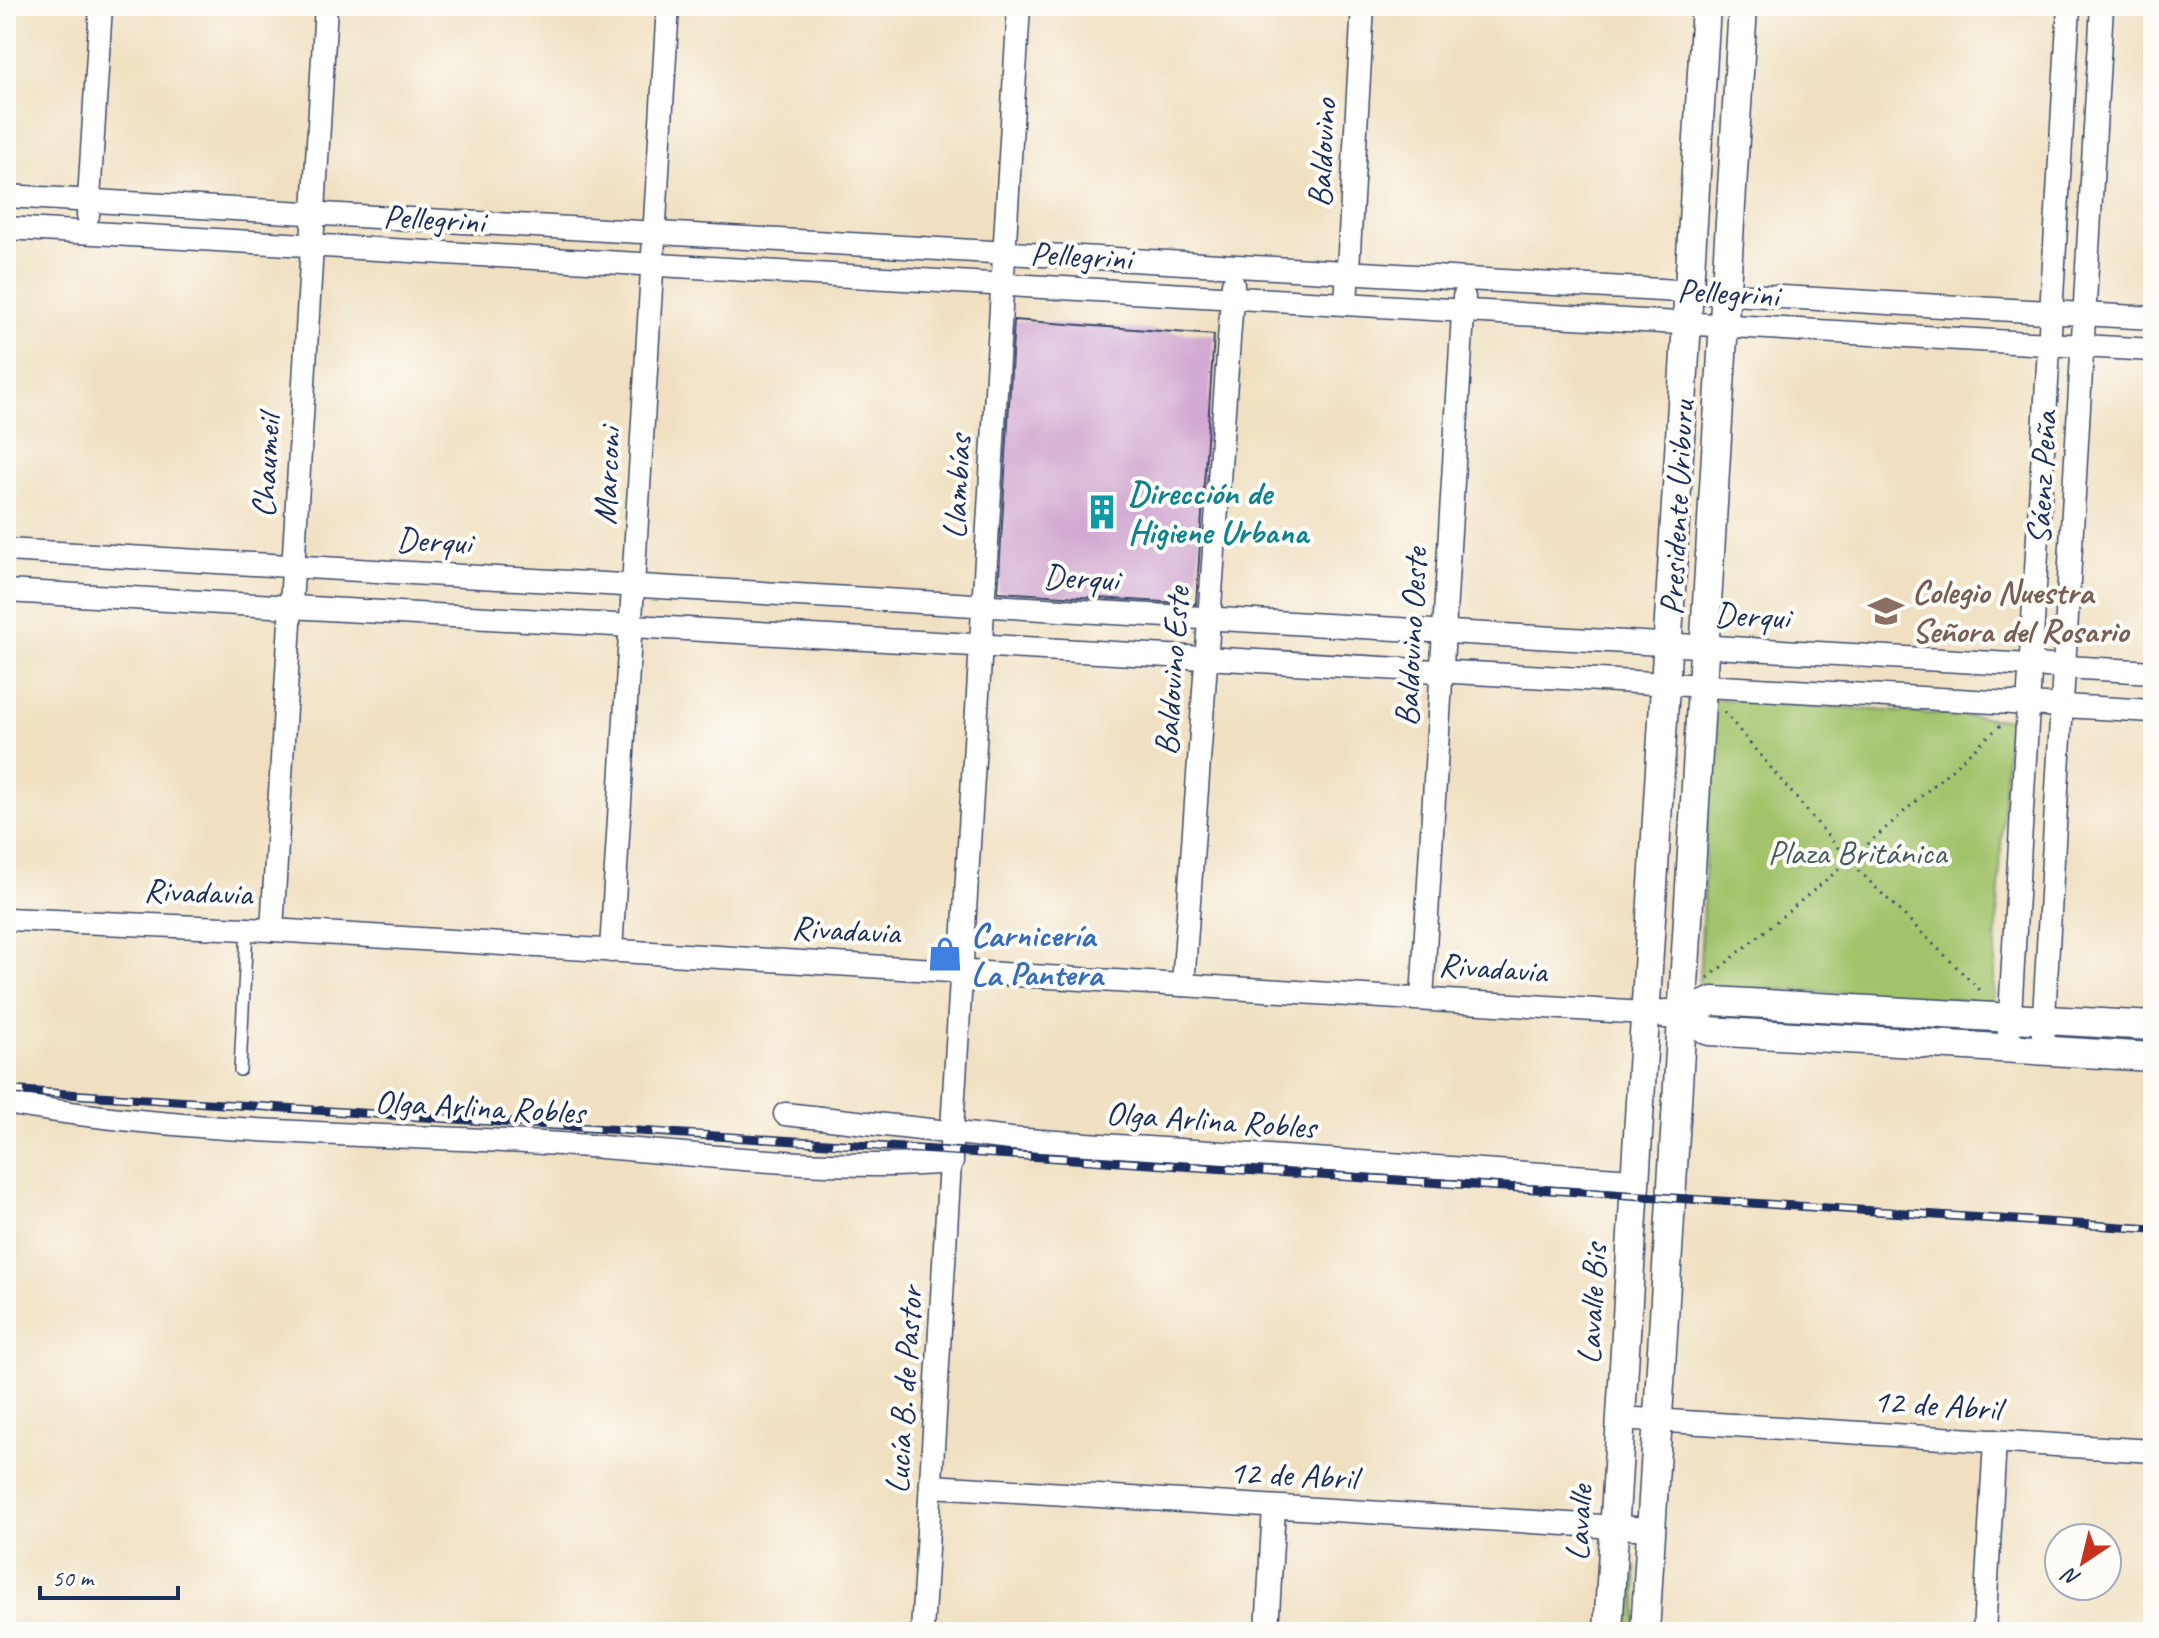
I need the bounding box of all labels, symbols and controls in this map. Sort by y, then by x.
street label: Baldovino [1297,96,1346,208]
street label: Pellegrini [382,194,489,243]
street label: Pellegrini [1029,231,1136,280]
street label: Pellegrini [1676,268,1783,317]
street label: Presidente Uriburu [1649,397,1704,616]
street label: Chaumeil [241,407,290,519]
street label: Sáenz Peña [2017,408,2067,546]
street label: Marconi [582,422,631,526]
street label: Llambías [932,431,981,540]
place label: Dirección de Higiene Urbana [1128,471,1310,553]
building icon: Dirección de Higiene Urbana [1083,493,1121,531]
street label: Derqui [395,517,477,564]
street label: Baldovino Oeste [1384,545,1437,727]
street label: Derqui [1042,554,1124,601]
place label: Colegio Nuestra Señora del Rosario [1912,570,2131,652]
street label: Baldovino Este [1144,583,1199,757]
street label: Derqui [1713,592,1795,639]
school or university icon: Colegio Nuestra Señora del Rosario [1867,592,1905,630]
park label: Plaza Británica [1768,831,1949,874]
street label: Rivadavia [143,868,255,915]
street label: Rivadavia [791,905,904,954]
place label: Carnicería La Pantera [971,913,1105,995]
shop icon: Carnicería La Pantera [926,935,964,973]
street label: Rivadavia [1437,942,1551,993]
street label: Olga Arlina Robles [374,1080,589,1134]
street label: Olga Arlina Robles [1105,1091,1320,1148]
street label: Lavalle Bis [1567,1239,1616,1365]
street label: Lucía B. de Pastor [875,1281,932,1495]
street label: 12 de Abril [1872,1379,2008,1431]
street label: 12 de Abril [1228,1450,1364,1500]
street label: Lavalle [1555,1482,1602,1562]
north arrow [2043,1522,2123,1602]
scale bar [40,1550,178,1600]
text: N [2056,1560,2086,1593]
text: 50 m [52,1563,95,1593]

